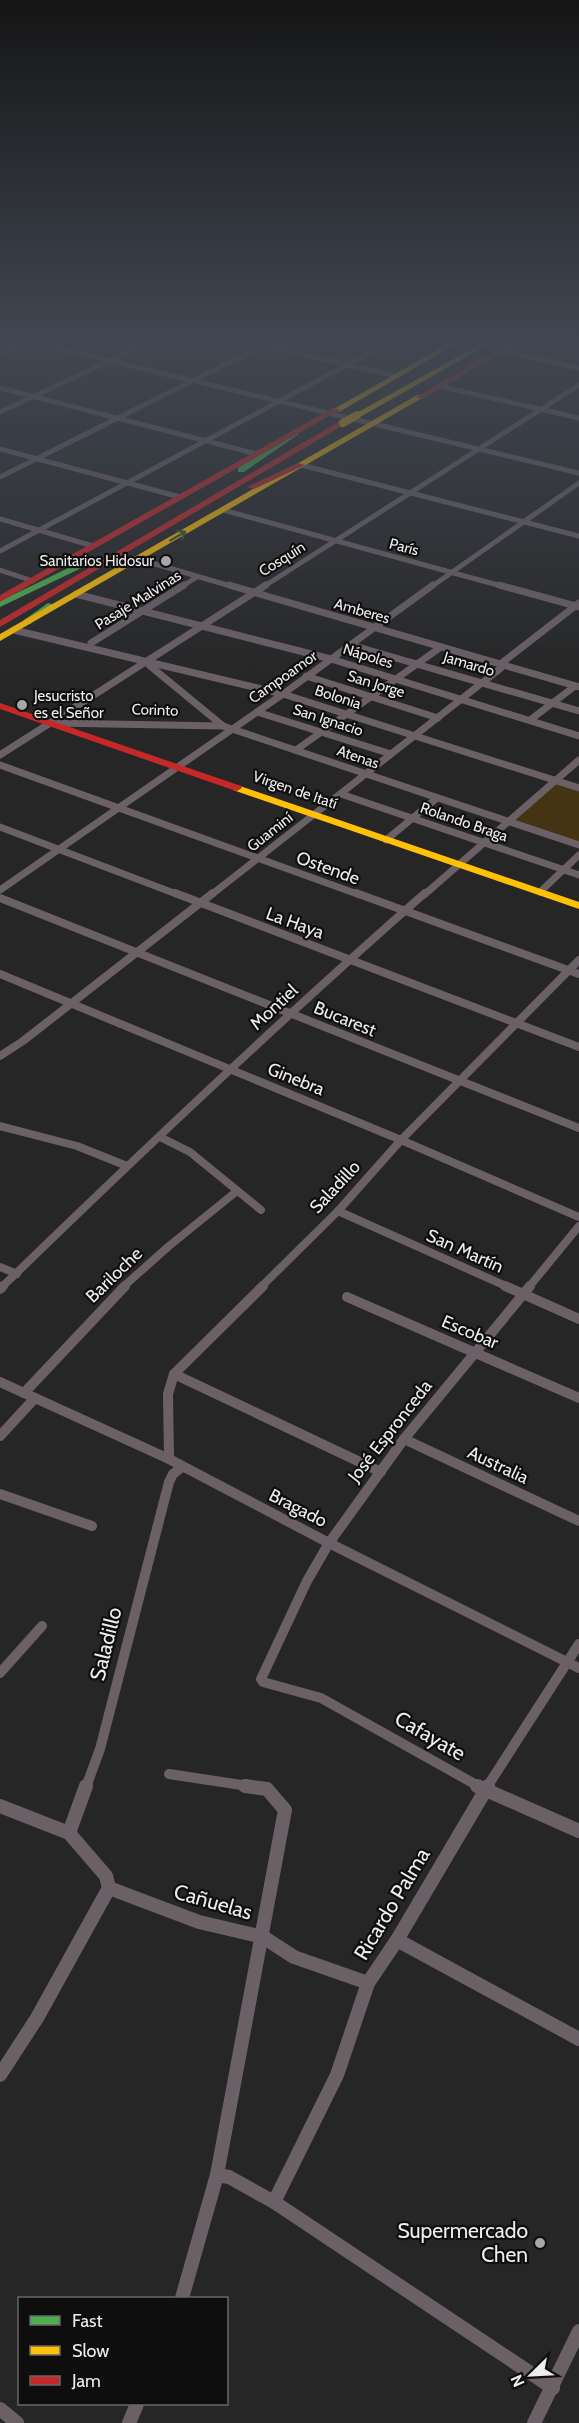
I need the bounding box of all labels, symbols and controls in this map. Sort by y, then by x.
one-way arrow [169,530,186,542]
street label: París [387,534,421,560]
street label: Cosquín [255,538,309,580]
place label: Sanitarios Hidosur [39,552,154,570]
marker: Sanitarios Hidosur [159,554,173,568]
street label: Pasaje Malvinas [92,566,184,634]
street label: Amberes [332,595,392,627]
street label: Nápoles [341,640,395,672]
street label: Campoamor [245,647,321,707]
street label: Jamardo [440,647,497,680]
street label: San Jorge [345,667,407,701]
street label: Bolonia [313,681,364,713]
place label: Jesucristo es el Señor [33,687,104,722]
marker: Jesucristo es el Señor [15,698,29,712]
street label: Corinto [131,700,179,720]
street label: San Ignacio [291,700,365,740]
street label: Atenas [335,741,381,773]
street label: Virgen de Itatí [250,767,340,813]
street label: Rolando Braga [418,799,511,846]
street label: Guaminí [244,809,296,855]
street label: Ostende [293,846,363,890]
street label: La Haya [263,902,327,944]
street label: Montiel [245,979,303,1035]
street label: Bucarest [311,997,379,1041]
street label: Ginebra [264,1058,328,1100]
street label: Saladillo [305,1156,365,1218]
street label: San Martín [423,1224,507,1278]
street label: Bariloche [81,1243,147,1307]
street label: Escobar [438,1310,502,1354]
street label: José Espronceda [343,1375,437,1487]
street label: Australia [464,1441,532,1489]
street label: Bragado [265,1484,331,1532]
street label: Saladillo [84,1605,127,1683]
street label: Cafayate [390,1705,470,1766]
street label: Ricardo Palma [348,1843,435,1964]
street label: Cañuelas [171,1878,255,1925]
place label: Supermercado Chen [397,2218,528,2267]
marker: Supermercado Chen [533,2236,547,2250]
legend [18,2297,228,2405]
text: Fast [72,2310,103,2332]
text: Slow [72,2340,109,2362]
north arrow [501,2345,561,2405]
text: Jam [71,2370,101,2392]
text: N [507,2372,529,2390]

